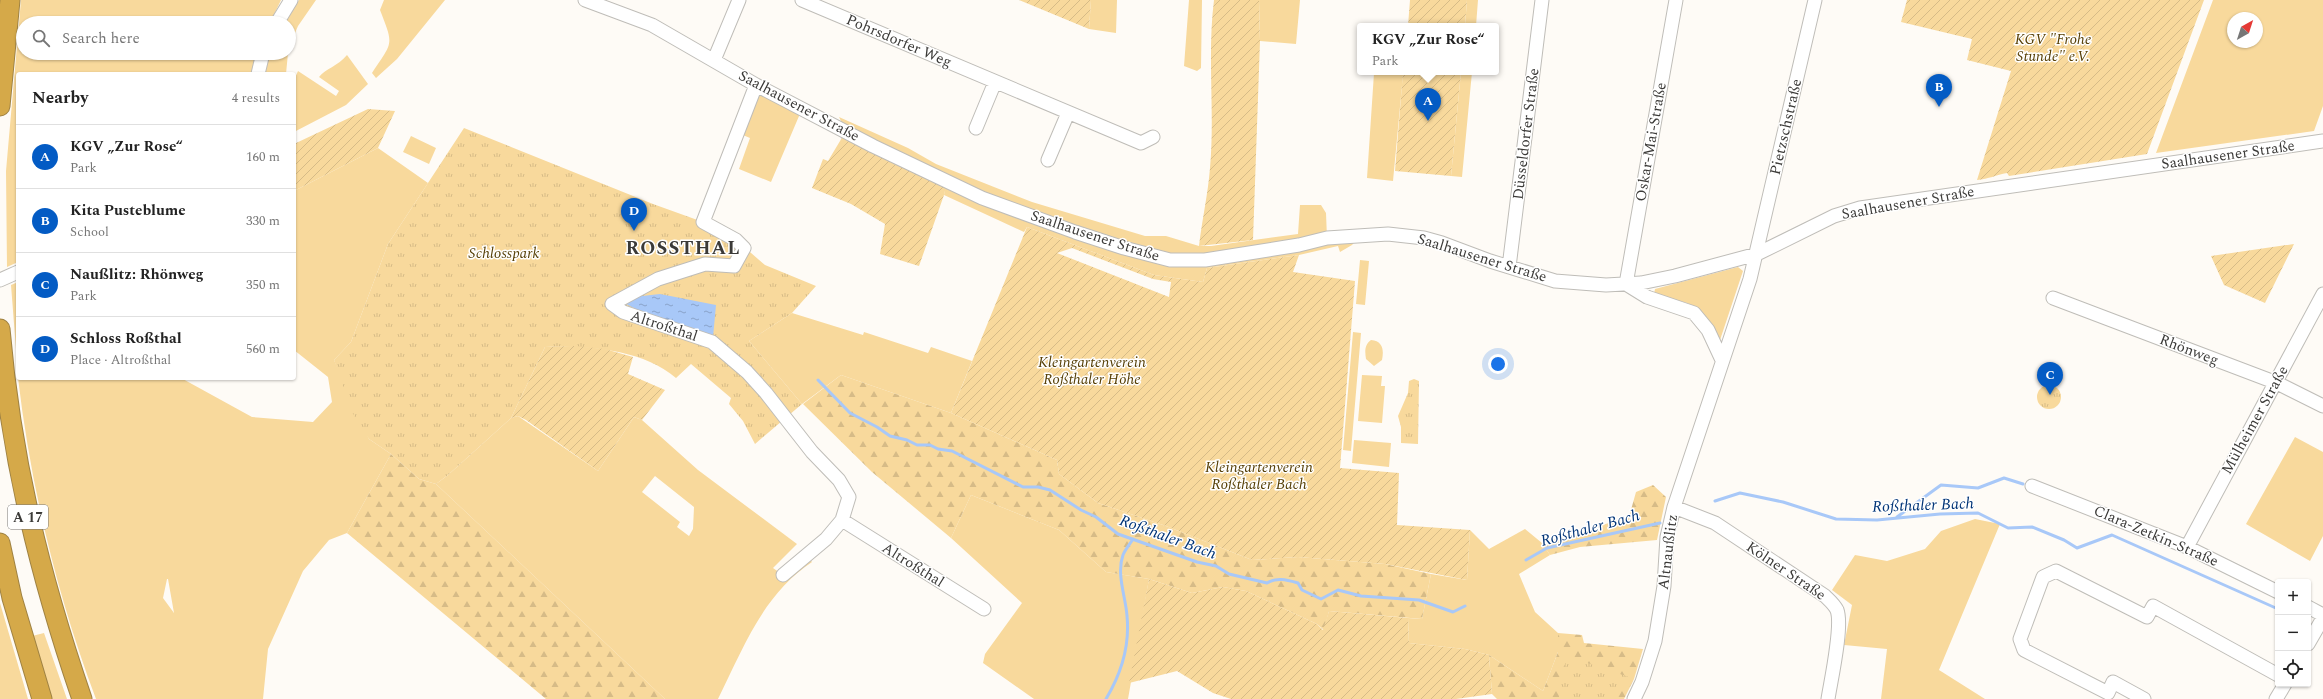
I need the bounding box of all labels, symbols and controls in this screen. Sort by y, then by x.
street label: Pohrsdorfer Weg [842,8,956,74]
north arrow [2227,12,2263,48]
search box [16,16,296,60]
popup [1357,23,1499,75]
icon: search [30,27,52,49]
text: Search here [62,27,140,50]
text: KGV „Zur Rose“ [1372,28,1484,51]
park label: KGV "Frohe Stunde" e.V. [2015,28,2092,68]
text: Park [1372,51,1399,71]
street label: Saalhausener Straße [734,64,864,148]
street label: Düsseldorfer Straße [1507,67,1545,201]
pin: B [1926,74,1952,107]
street label: Pietzschstraße [1764,77,1808,177]
street label: Oskar-Mai-Straße [1629,80,1673,204]
text: Nearby [32,85,88,111]
text: 4 results [232,88,280,108]
pin: A [1415,88,1441,121]
street label: Saalhausener Straße [2160,134,2296,176]
text: KGV „Zur Rose“ [70,135,182,158]
text: A [40,147,50,167]
text: 160 m [246,147,280,167]
text: Park [70,158,97,178]
street label: Saalhausener Straße [1840,180,1976,226]
pin: D [621,198,647,231]
text: Kita Pusteblume [70,199,186,222]
street label: Saalhausener Straße [1028,204,1162,268]
text: B [40,211,50,231]
text: 330 m [246,211,280,231]
text: School [70,222,109,242]
street label: Saalhausener Straße [1414,227,1550,289]
district label: ROSSTHAL [625,234,741,263]
park label: Schlosspark [469,242,539,265]
text: Naußlitz: Rhönweg [70,263,204,286]
text: C [40,275,50,295]
text: 350 m [246,275,280,295]
text: Park [70,286,97,306]
street label: Altroßthal [627,304,701,348]
text: Schloss Roßthal [70,327,182,350]
street label: Rhönweg [2156,328,2222,372]
text: D [40,339,50,359]
text: 560 m [246,339,280,359]
text: Place · Altroßthal [70,350,171,370]
park label: Kleingartenverein Roßthaler Höhe [1038,351,1146,391]
your location [1488,354,1508,374]
street label: Mülheimer Straße [2216,361,2294,479]
pin: C [2037,362,2063,395]
park label: Kleingartenverein Roßthaler Bach [1205,456,1313,496]
water label: Roßthaler Bach [1872,491,1974,519]
street label: Clara-Zetkin-Straße [2090,499,2222,573]
water label: Roßthaler Bach [1538,503,1642,553]
road number: A 17 [8,505,48,529]
water label: Roßthaler Bach [1116,508,1220,566]
street label: Altnaußlitz [1652,513,1684,591]
street label: Kölner Straße [1741,536,1831,606]
street label: Altroßthal [877,537,949,593]
map controls [2275,579,2311,687]
button: + [2275,579,2311,615]
button: − [2275,615,2311,651]
button: locate [2275,651,2311,687]

